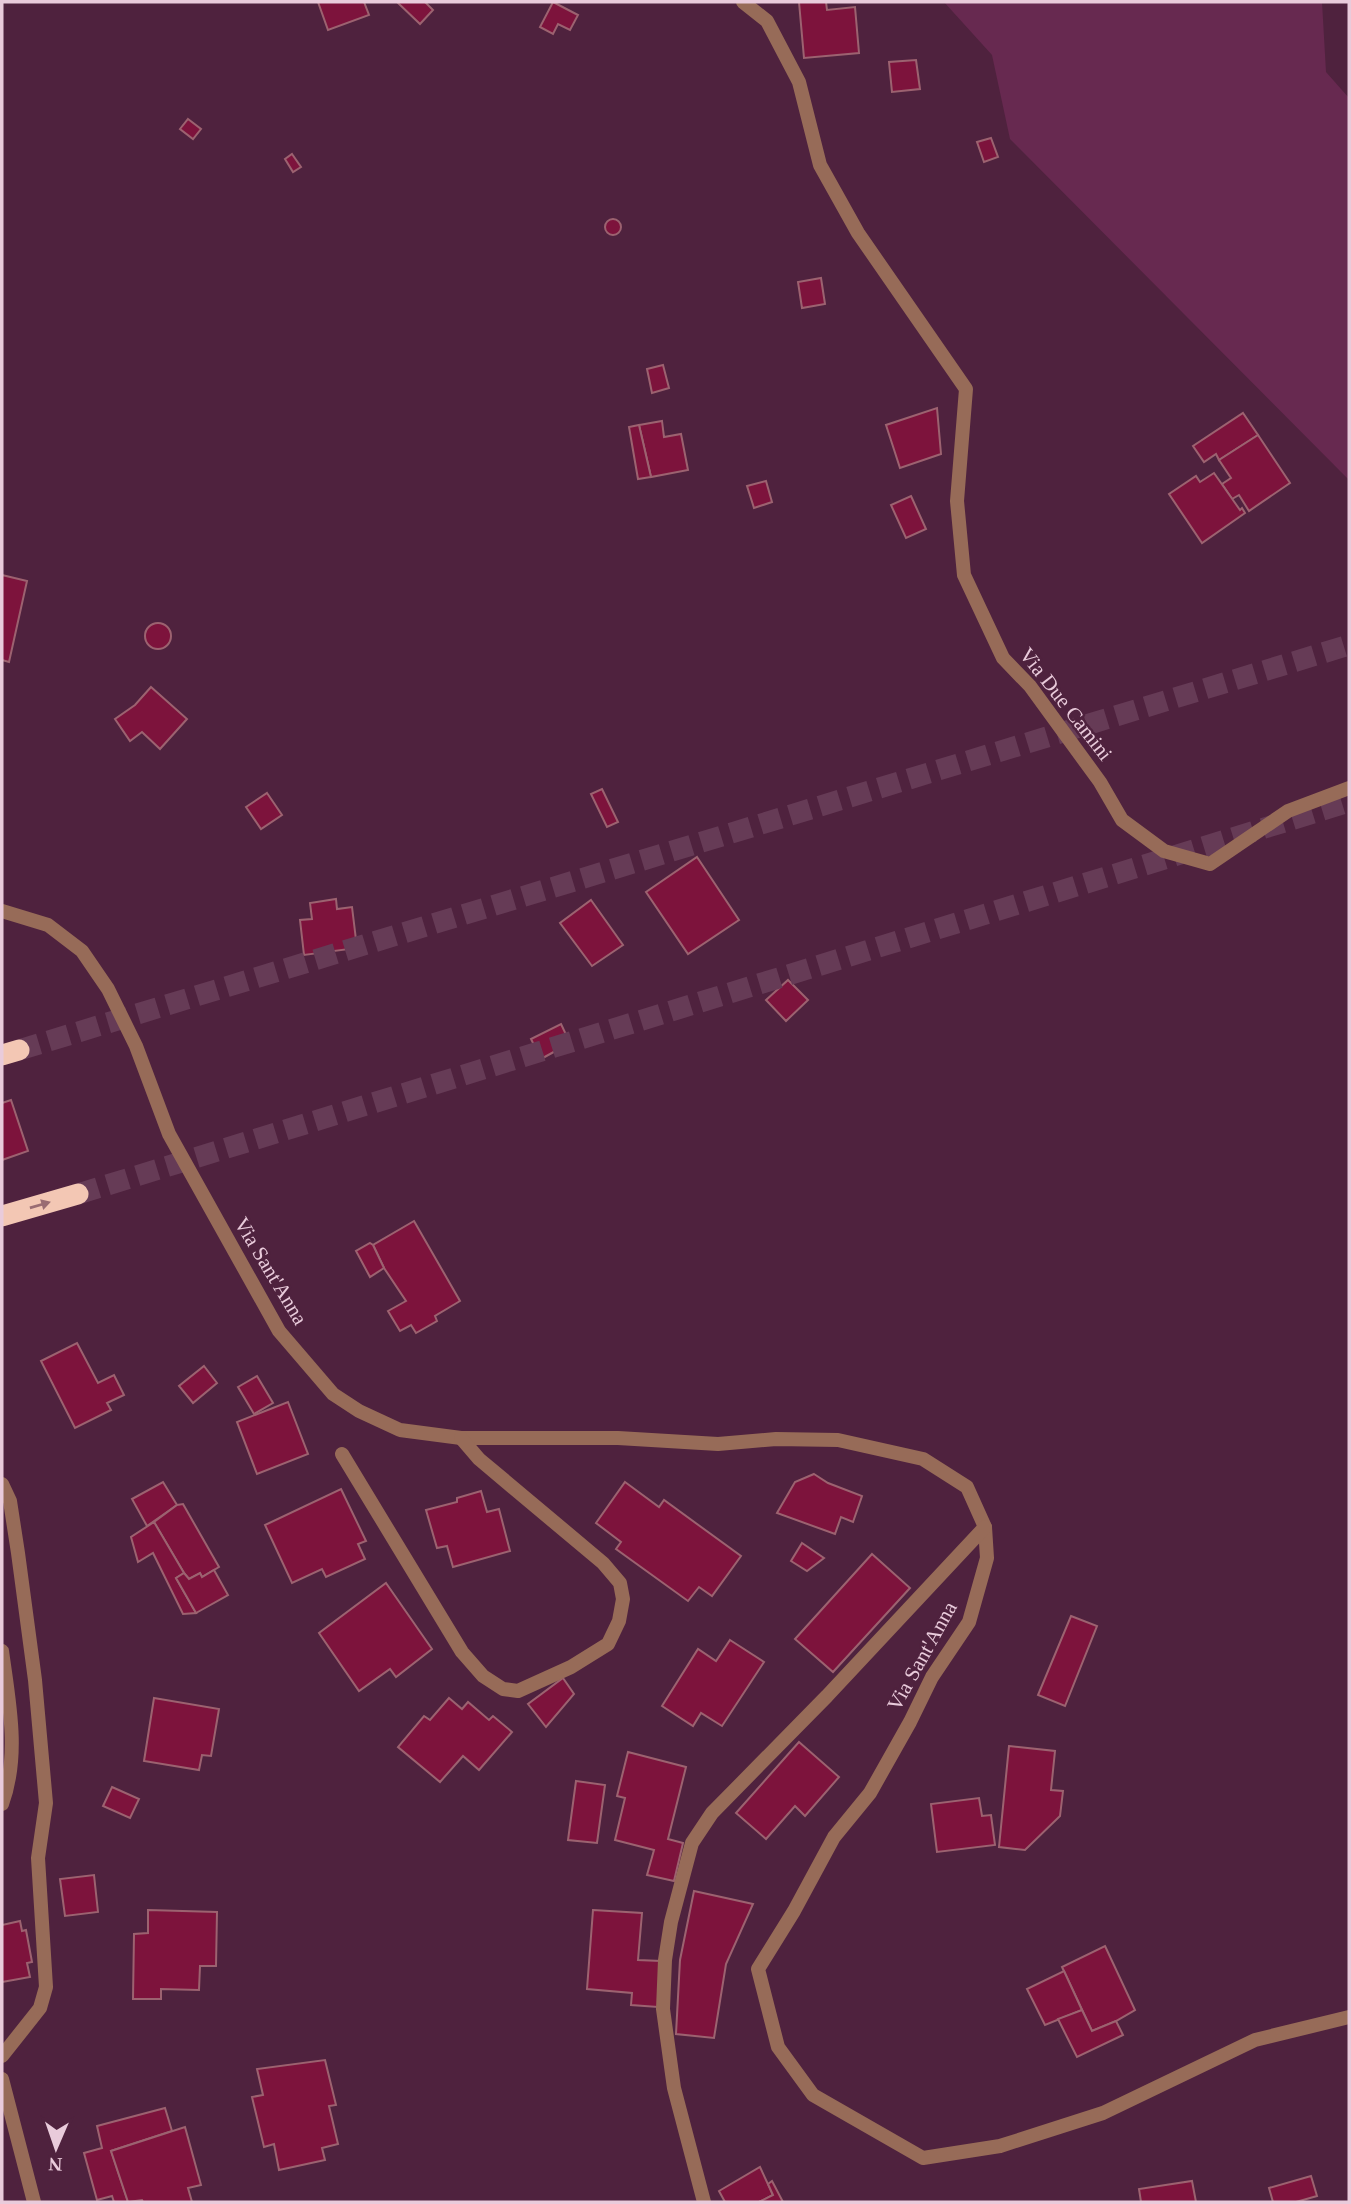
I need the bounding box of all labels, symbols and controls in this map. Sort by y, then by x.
street label: Via Due Camini [1015,643,1118,765]
one-way arrow [30,1199,51,1209]
street label: Via Sant'Anna [230,1213,313,1330]
street label: Via Sant'Anna [882,1597,962,1715]
north arrow [21,2113,91,2183]
text: N [48,2154,63,2175]

